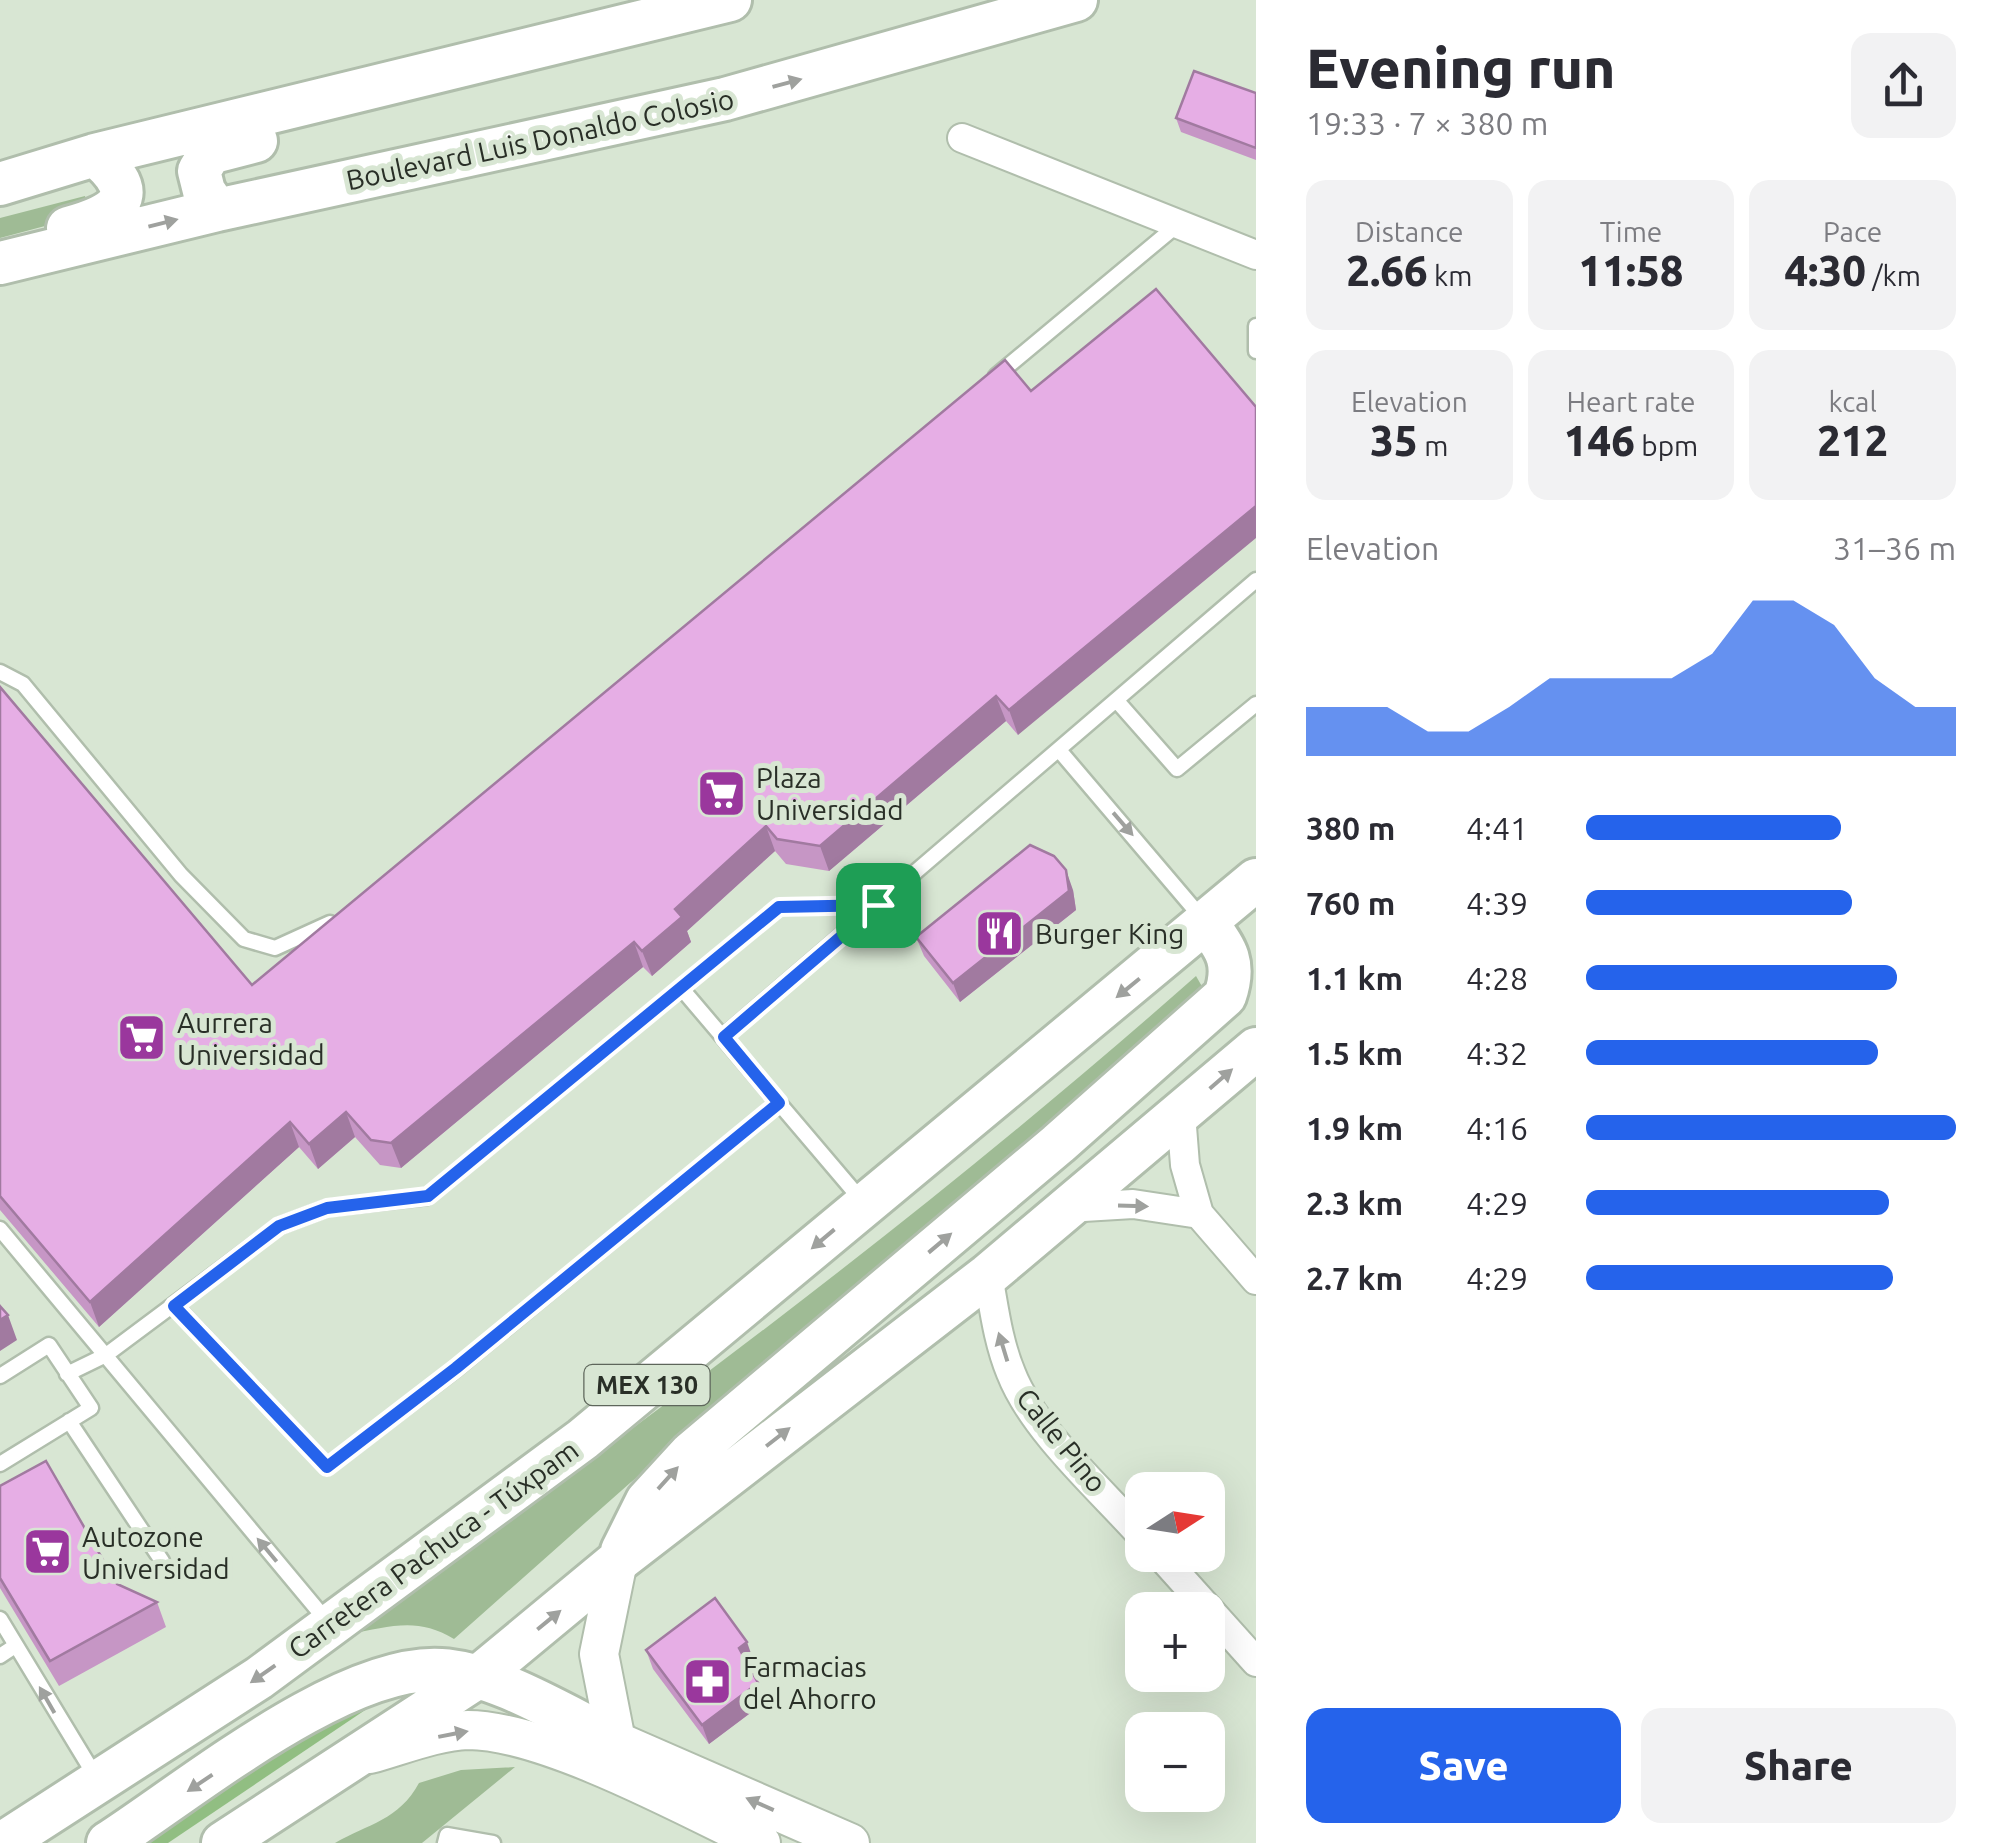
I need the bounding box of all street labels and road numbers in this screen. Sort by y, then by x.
street label: Boulevard Luis Donaldo Colosio [343,83,737,195]
road number: MEX 130 [584,1365,710,1405]
street label: Calle Pino [1011,1382,1113,1498]
street label: Carretera Pachuca - Túxpam [282,1434,584,1664]

